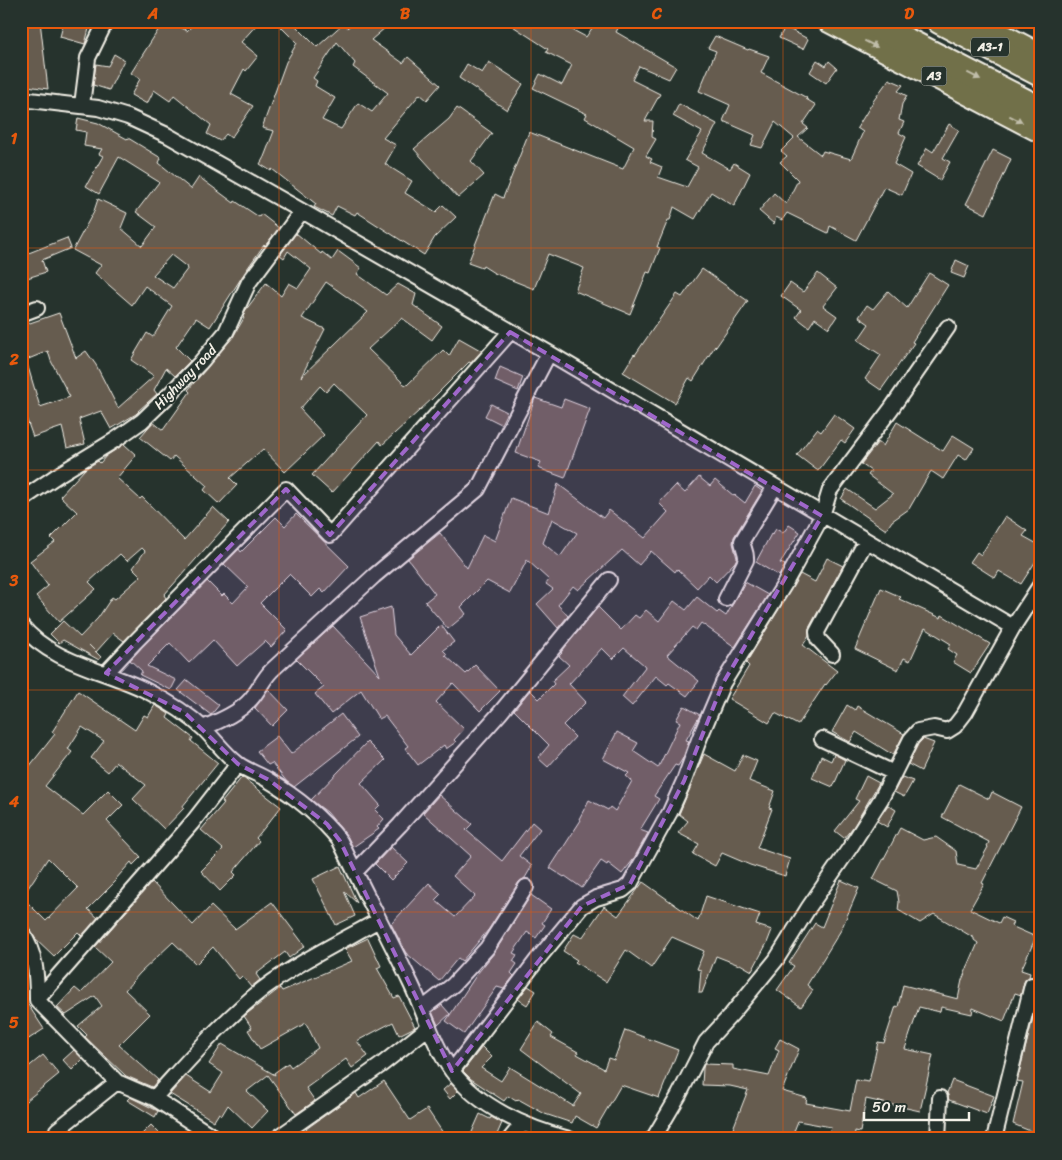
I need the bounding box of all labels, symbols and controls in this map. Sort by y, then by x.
text: A [147,0,158,28]
text: B [400,0,411,28]
text: C [651,0,663,28]
text: D [904,0,914,28]
road number: A3-1 [971,38,1009,56]
one-way arrow [864,40,879,48]
road number: A3 [922,66,946,85]
one-way arrow [967,72,981,80]
one-way arrow [1008,115,1023,123]
text: 1 [11,124,18,153]
street label: Highway road [148,338,224,416]
text: 2 [8,345,19,374]
text: 3 [9,566,19,595]
text: 4 [8,787,19,816]
text: 5 [9,1008,19,1037]
scale bar [864,1090,970,1122]
text: 50 m [872,1094,907,1120]

